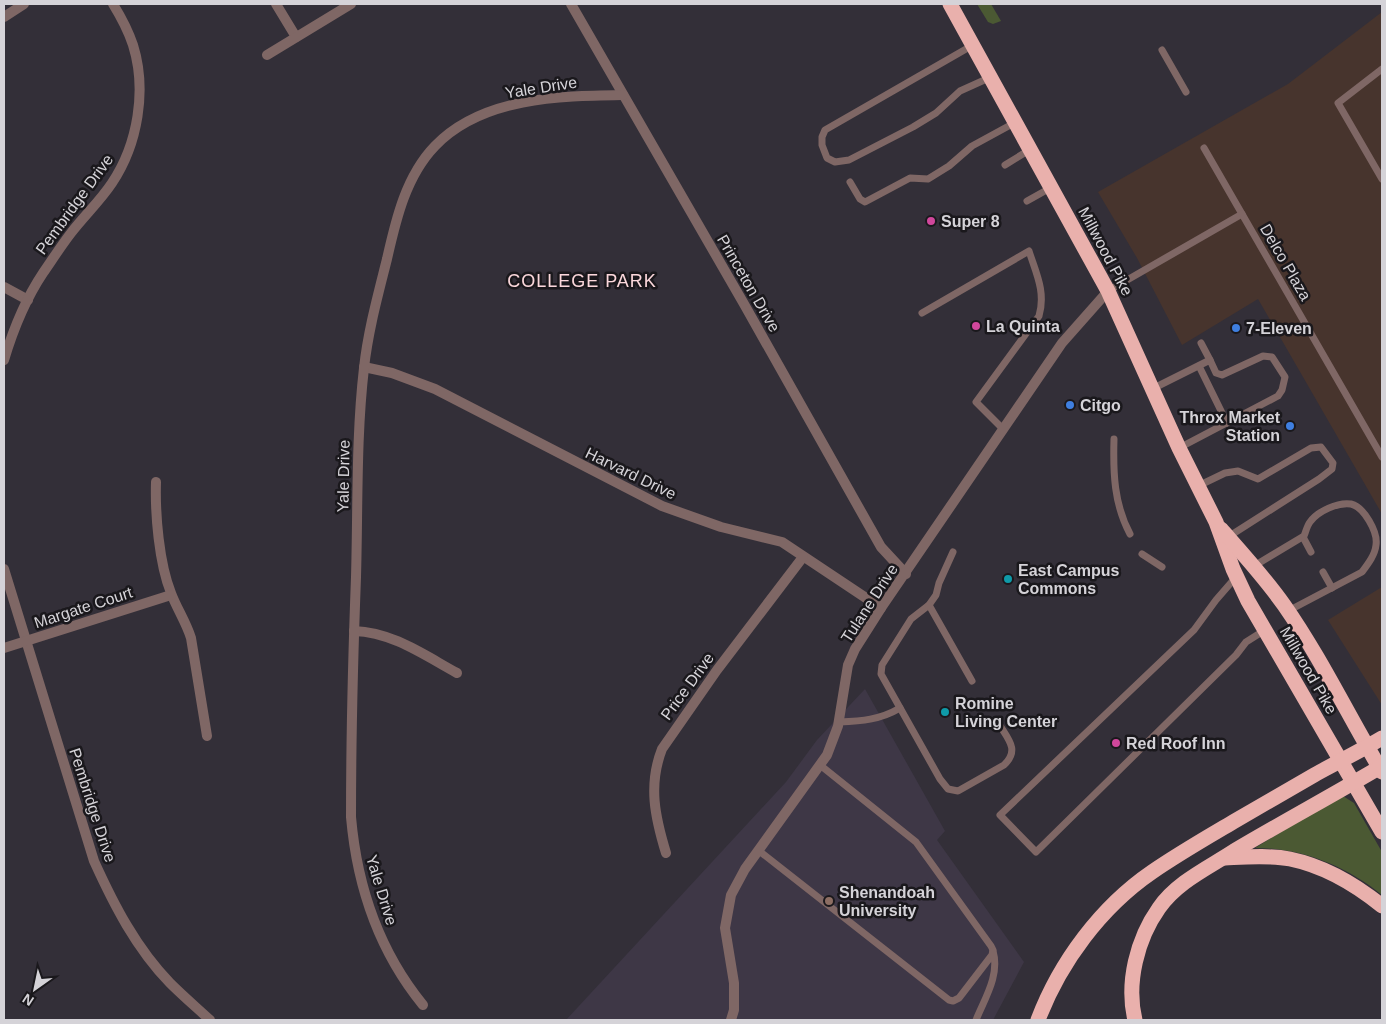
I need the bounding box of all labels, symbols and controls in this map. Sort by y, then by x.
street label: Yale Drive [504,73,578,102]
street label: Pembridge Drive [33,151,116,257]
street label: Millwood Pike [1075,204,1136,298]
place label: Super 8 [941,213,1000,230]
marker: Super 8 [925,215,937,227]
street label: Delco Plaza [1257,221,1314,304]
street label: Princeton Drive [714,232,783,335]
district label: COLLEGE PARK [507,271,657,291]
place label: La Quinta [986,318,1060,335]
marker: La Quinta [970,320,982,332]
place label: 7-Eleven [1246,320,1312,337]
marker: 7-Eleven [1230,322,1242,334]
place label: Citgo [1080,397,1121,414]
marker: Citgo [1064,399,1076,411]
place label: Throx Market Station [1180,409,1281,444]
marker: Throx Market Station [1284,420,1296,432]
street label: Yale Drive [334,439,353,512]
street label: Harvard Drive [583,444,679,503]
street label: Tulane Drive [838,561,901,646]
place label: East Campus Commons [1018,562,1119,597]
marker: East Campus Commons [1002,573,1014,585]
street label: Margate Court [32,583,135,631]
street label: Millwood Pike [1277,624,1340,717]
street label: Price Drive [658,650,717,723]
place label: Romine Living Center [955,695,1057,730]
marker: Romine Living Center [939,706,951,718]
place label: Red Roof Inn [1126,735,1226,752]
marker: Red Roof Inn [1110,737,1122,749]
street label: Pembridge Drive [66,746,119,865]
street label: Yale Drive [363,853,400,927]
place label: Shenandoah University [839,884,935,919]
marker: Shenandoah University [823,895,835,907]
north arrow [10,964,60,1014]
text: N [19,990,37,1009]

